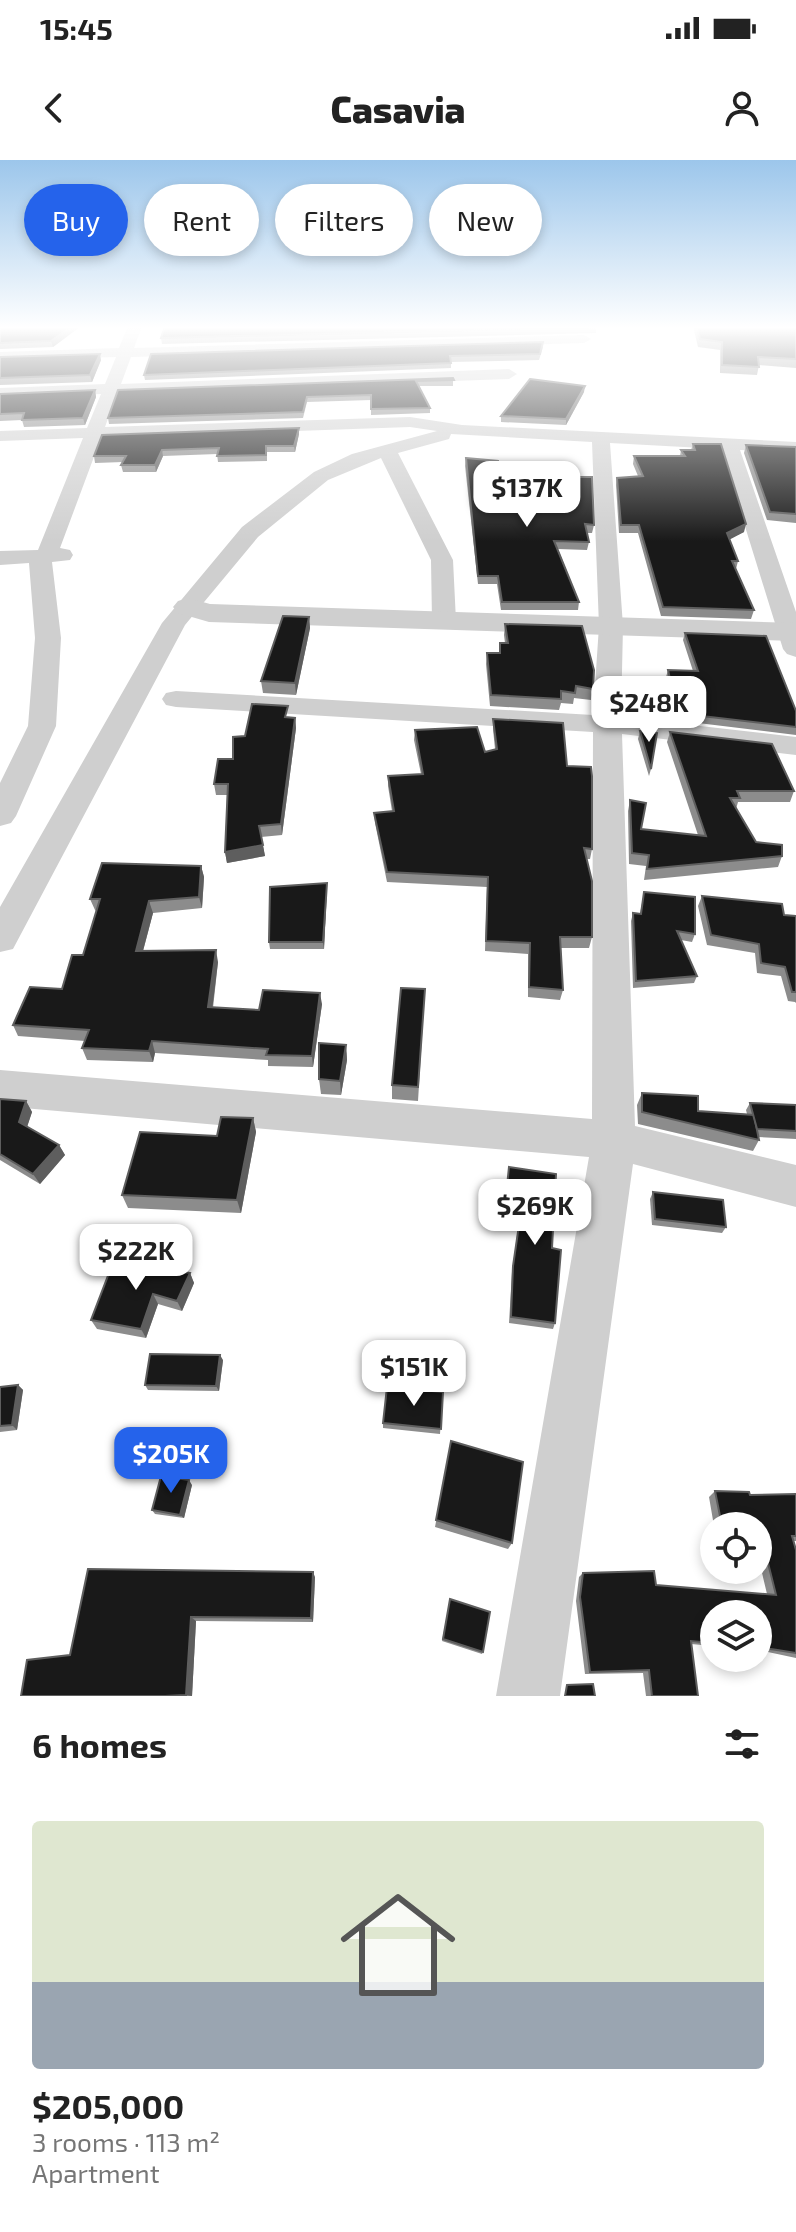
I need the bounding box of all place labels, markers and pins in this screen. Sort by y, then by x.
pin: $137K [471,461,583,529]
pin: $248K [593,676,705,744]
pin: $269K [479,1179,591,1247]
pin: $222K [80,1224,192,1292]
pin: $151K [358,1340,470,1408]
pin: $205K [115,1427,227,1495]

